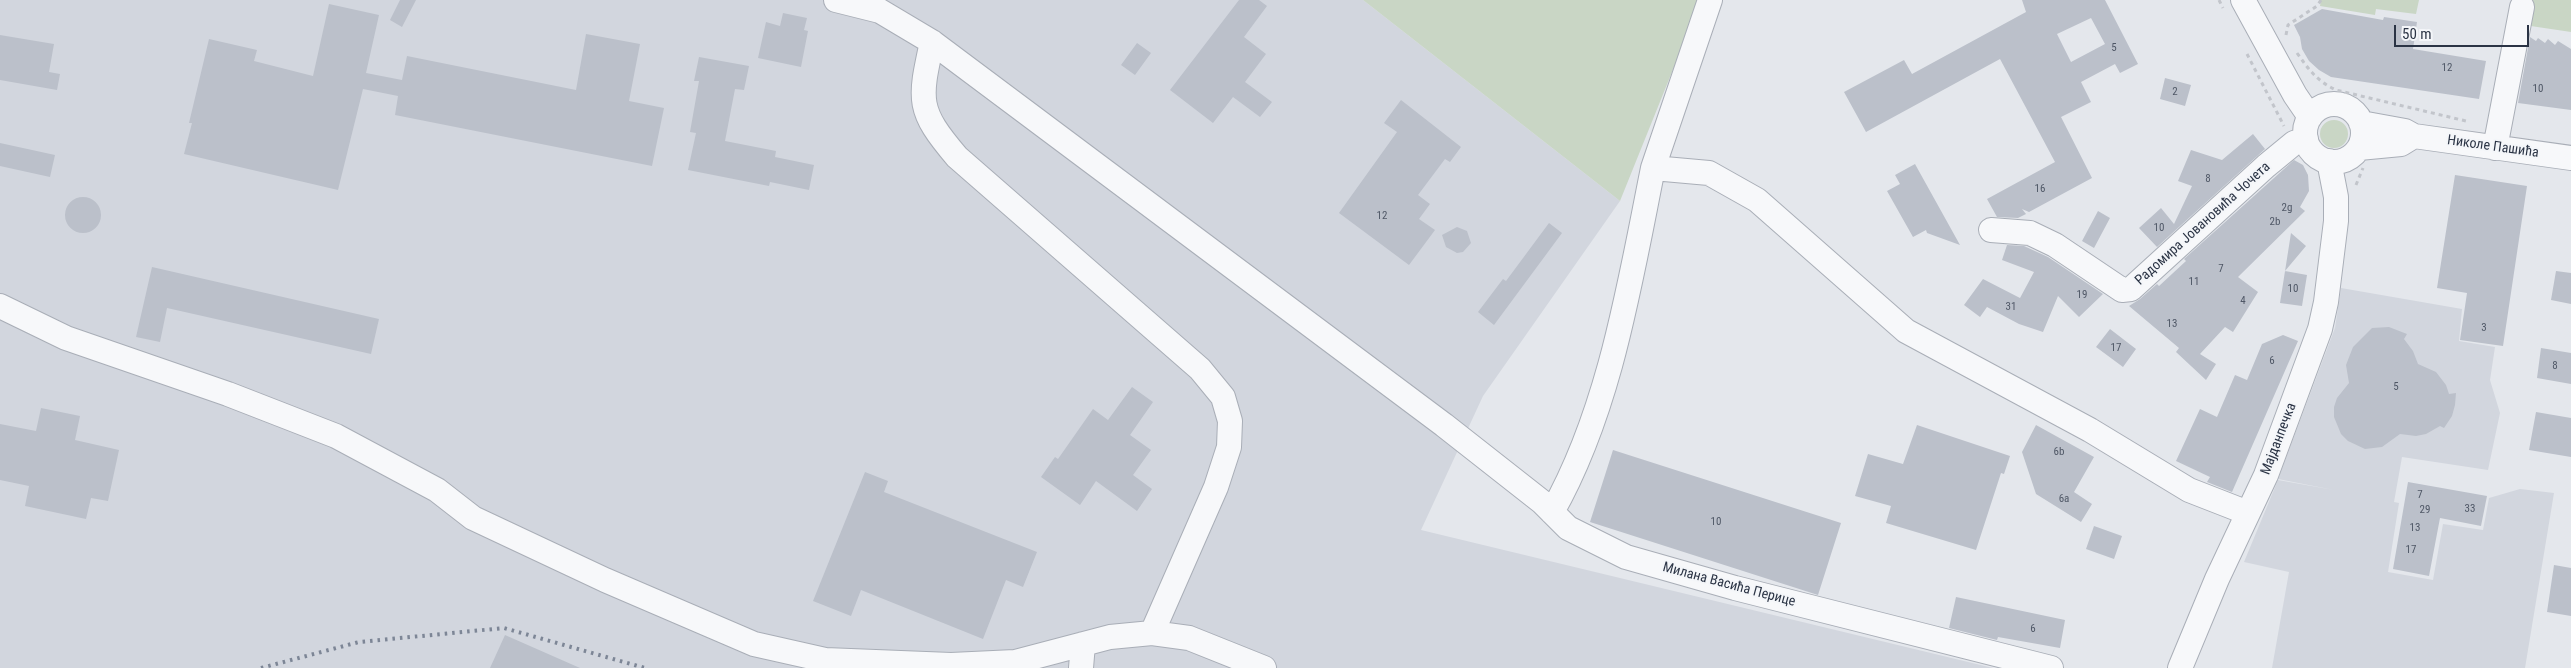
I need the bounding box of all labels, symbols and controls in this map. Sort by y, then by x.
scale bar [2396,15,2531,47]
text: 50 m [2402,25,2432,43]
house number: 5 [2111,41,2117,55]
house number: 12 [2442,61,2452,75]
house number: 10 [2533,82,2543,96]
house number: 2 [2172,85,2178,99]
street label: Николе Пашића [2446,132,2540,162]
street label: Радомира Јовановића Чочета [2132,159,2274,289]
house number: 8 [2205,172,2211,186]
house number: 16 [2035,182,2045,196]
house number: 2g [2282,201,2292,215]
house number: 12 [1377,209,1387,223]
house number: 2b [2270,215,2280,229]
house number: 10 [2154,221,2164,235]
house number: 7 [2218,262,2224,276]
house number: 11 [2189,275,2199,289]
house number: 10 [2288,282,2298,296]
house number: 19 [2077,288,2087,302]
house number: 4 [2240,294,2246,308]
house number: 31 [2006,300,2016,314]
house number: 13 [2167,317,2177,331]
house number: 3 [2481,321,2487,335]
house number: 17 [2111,341,2121,355]
house number: 6 [2269,354,2275,368]
house number: 8 [2552,359,2558,373]
house number: 5 [2393,380,2399,394]
street label: Мајданпечка [2258,401,2300,477]
house number: 6b [2054,445,2064,459]
house number: 7 [2417,488,2423,502]
house number: 6a [2059,492,2069,506]
house number: 33 [2465,502,2475,516]
house number: 29 [2420,503,2430,517]
house number: 10 [1711,515,1721,529]
house number: 13 [2410,521,2420,535]
house number: 17 [2406,543,2416,557]
street label: Милана Васића Перице [1661,559,1797,611]
house number: 6 [2030,622,2036,636]

